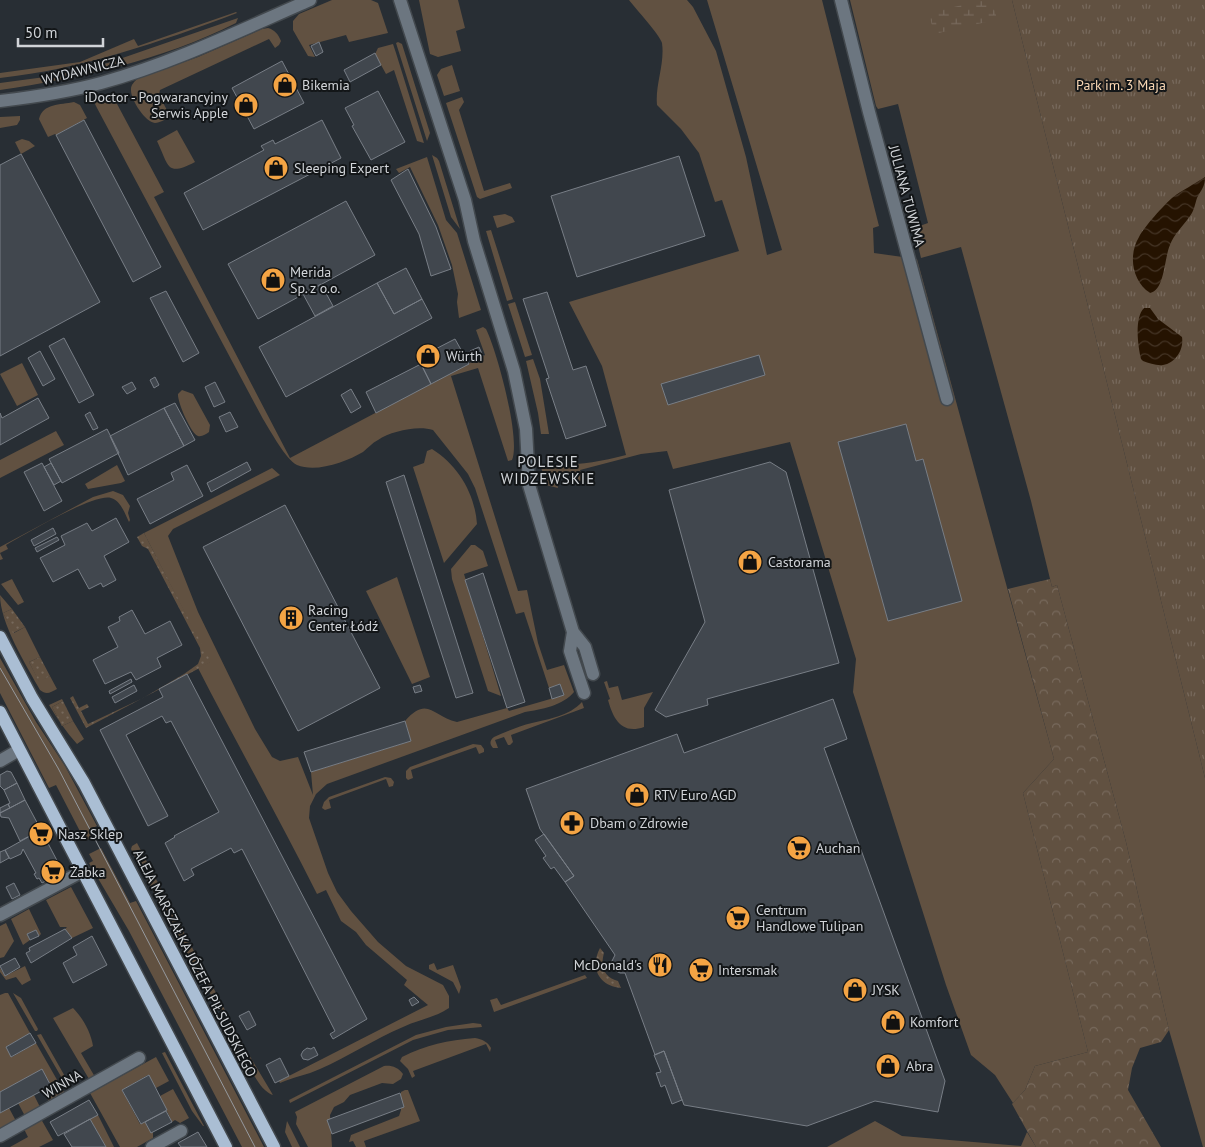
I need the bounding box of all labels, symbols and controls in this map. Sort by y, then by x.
scale bar [18,15,102,47]
text: 50 m [25,23,58,42]
street label: WYDAWNICZA [40,51,127,89]
shop icon: Bikemia [272,72,298,98]
place label: Bikemia [302,76,350,94]
park label: Park im. 3 Maja [1076,76,1166,94]
place label: iDoctor - Pogwarancyjny Serwis Apple [85,88,228,122]
shop icon: iDoctor - Pogwarancyjny Serwis Apple [233,92,259,118]
street label: JULIANA TUWIMA [884,142,929,250]
shop icon: Sleeping Expert [263,155,289,181]
place label: Sleeping Expert [294,159,389,177]
place label: Merida Sp. z o.o. [290,263,340,297]
shop icon: Merida Sp. z o.o. [260,267,286,293]
shop icon: Würth [415,343,441,369]
place label: Würth [446,347,482,365]
district label: POLESIE WIDZEWSKIE [501,452,595,488]
shop icon: Castorama [737,549,763,575]
place label: Castorama [768,553,831,571]
place label: Racing Center Łódź [308,601,378,635]
building icon: Racing Center Łódź [278,605,304,631]
shop icon: RTV Euro AGD [624,782,650,808]
place label: RTV Euro AGD [654,786,737,804]
pharmacy icon: Dbam o Zdrowie [559,810,585,836]
place label: Dbam o Zdrowie [590,814,688,832]
supermarket icon: Nasz Sklep [28,821,54,847]
place label: Nasz Sklep [58,825,123,843]
supermarket icon: Auchan [786,835,812,861]
place label: Auchan [816,839,860,857]
street label: ALEJA MARSZAŁKA JÓZEFA PIŁSUDSKIEGO [129,846,261,1080]
supermarket icon: Żabka [40,859,66,885]
place label: Żabka [70,863,106,881]
place label: Centrum Handlowe Tulipan [756,901,863,935]
supermarket icon: Centrum Handlowe Tulipan [725,905,751,931]
restaurant icon: McDonald's [647,952,673,978]
place label: McDonald's [574,956,642,974]
supermarket icon: Intersmak [688,957,714,983]
place label: Intersmak [718,961,777,979]
shop icon: JYSK [842,977,868,1003]
place label: JYSK [871,981,900,999]
shop icon: Komfort [880,1009,906,1035]
place label: Komfort [910,1013,959,1031]
shop icon: Abra [875,1053,901,1079]
place label: Abra [906,1057,934,1075]
street label: WINNA [39,1065,86,1102]

